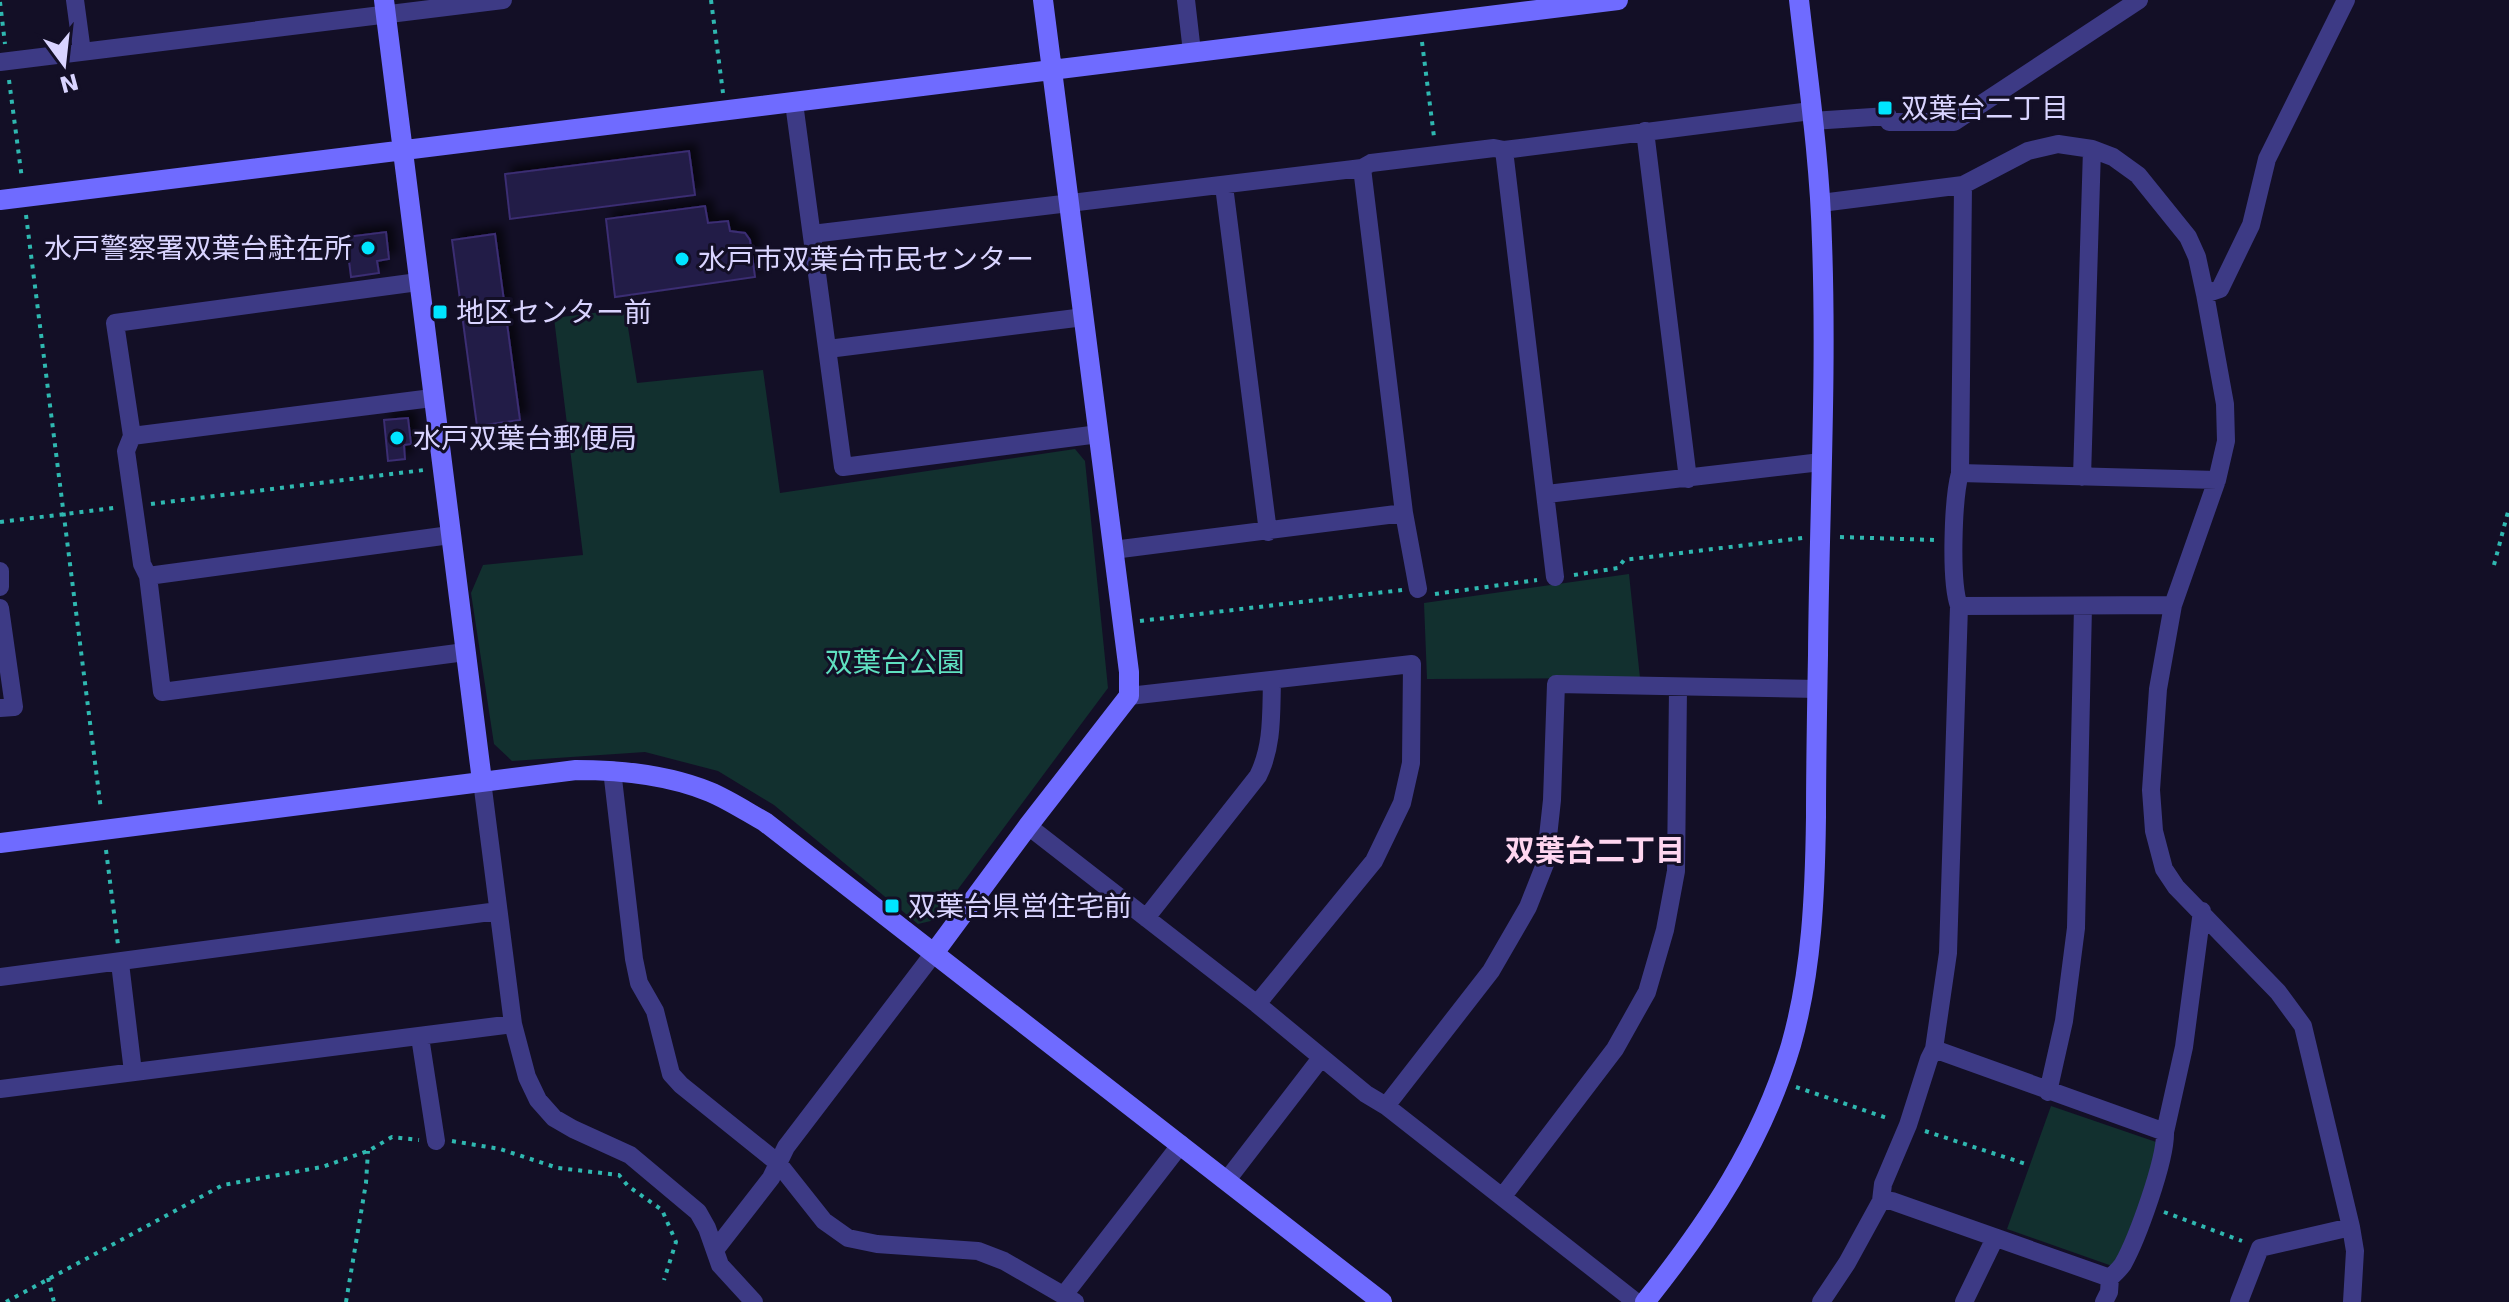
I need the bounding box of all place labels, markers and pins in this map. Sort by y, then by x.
place label: 双葉台二丁目 [1901,92,2069,125]
marker: 双葉台二丁目 [1876,99,1894,117]
place label: 水戸警察署双葉台駐在所 [44,232,352,265]
marker: 水戸警察署双葉台駐在所 [359,239,377,257]
place label: 水戸市双葉台市民センター [698,243,1034,276]
marker: 水戸市双葉台市民センター [673,250,691,268]
place label: 地区センター前 [456,296,652,329]
marker: 地区センター前 [431,303,449,321]
place label: 水戸双葉台郵便局 [413,422,637,455]
marker: 水戸双葉台郵便局 [388,429,406,447]
place label: 双葉台県営住宅前 [908,890,1132,923]
marker: 双葉台県営住宅前 [883,897,901,915]

